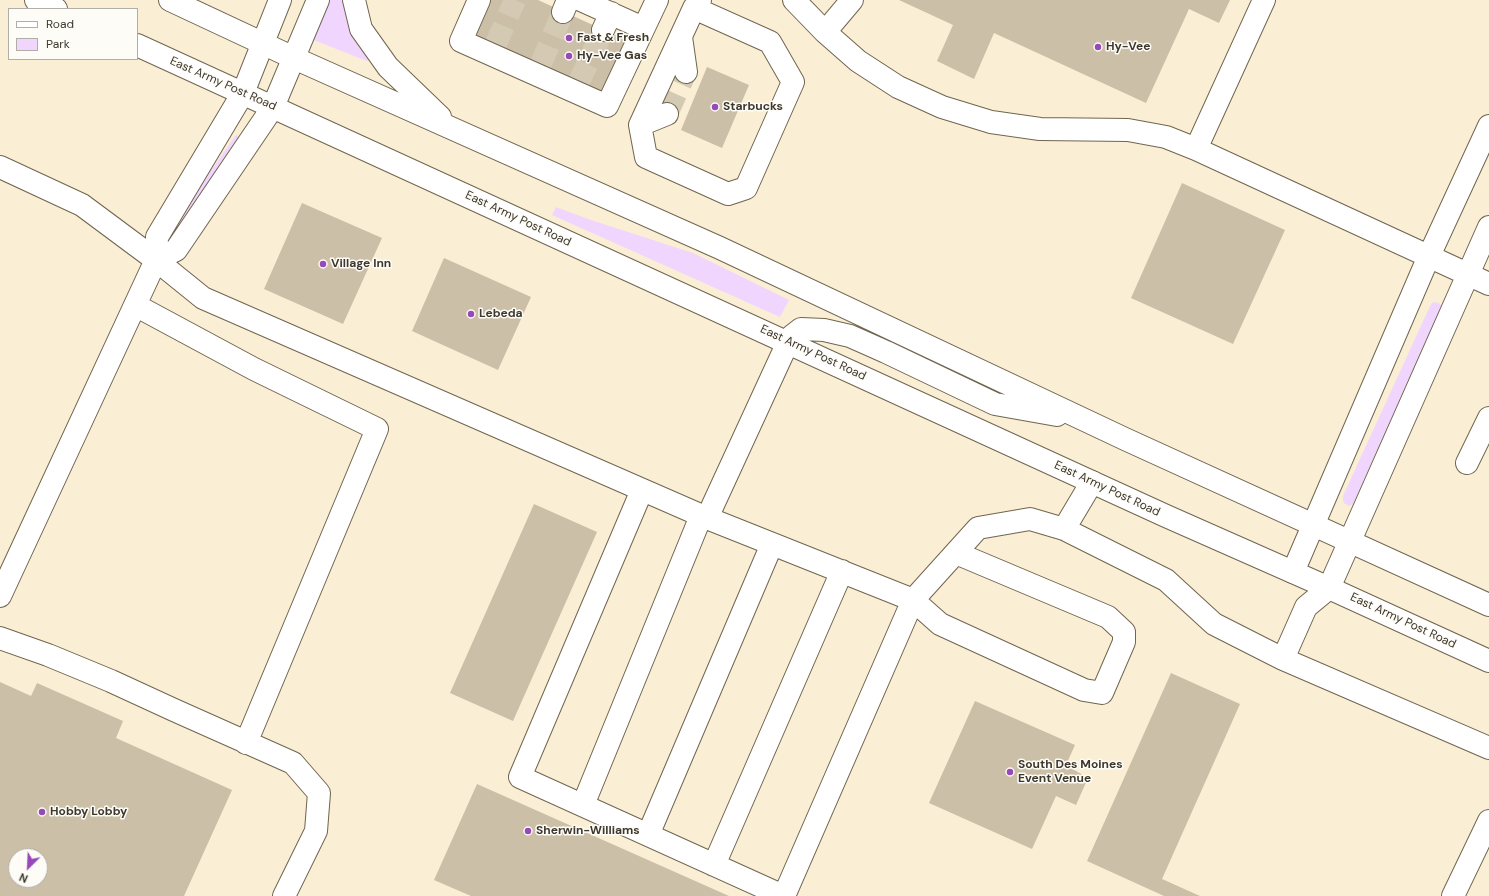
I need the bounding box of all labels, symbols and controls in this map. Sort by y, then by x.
legend [8,8,138,60]
text: Road [46,16,74,32]
place label: Fast & Fresh [577,31,649,45]
marker: Fast & Fresh [564,33,574,43]
text: Park [46,36,70,52]
place label: Hy-Vee [1106,40,1151,54]
marker: Hy-Vee [1093,42,1103,52]
place label: Hy-Vee Gas [577,49,647,63]
marker: Hy-Vee Gas [564,51,574,61]
street label: East Army Post Road [168,54,278,114]
place label: Starbucks [723,100,783,114]
marker: Starbucks [710,102,720,112]
street label: East Army Post Road [463,188,573,250]
place label: Village Inn [331,257,391,271]
marker: Village Inn [318,259,328,269]
place label: Lebeda [479,307,523,321]
marker: Lebeda [466,309,476,319]
street label: East Army Post Road [758,322,868,384]
street label: East Army Post Road [1052,458,1162,520]
street label: East Army Post Road [1348,590,1458,652]
place label: South Des Moines Event Venue [1018,758,1123,786]
marker: South Des Moines Event Venue [1005,767,1015,777]
place label: Hobby Lobby [50,805,127,819]
marker: Hobby Lobby [37,807,47,817]
place label: Sherwin-Williams [536,824,640,838]
marker: Sherwin-Williams [523,826,533,836]
north arrow [8,848,48,888]
text: N [17,870,30,886]

